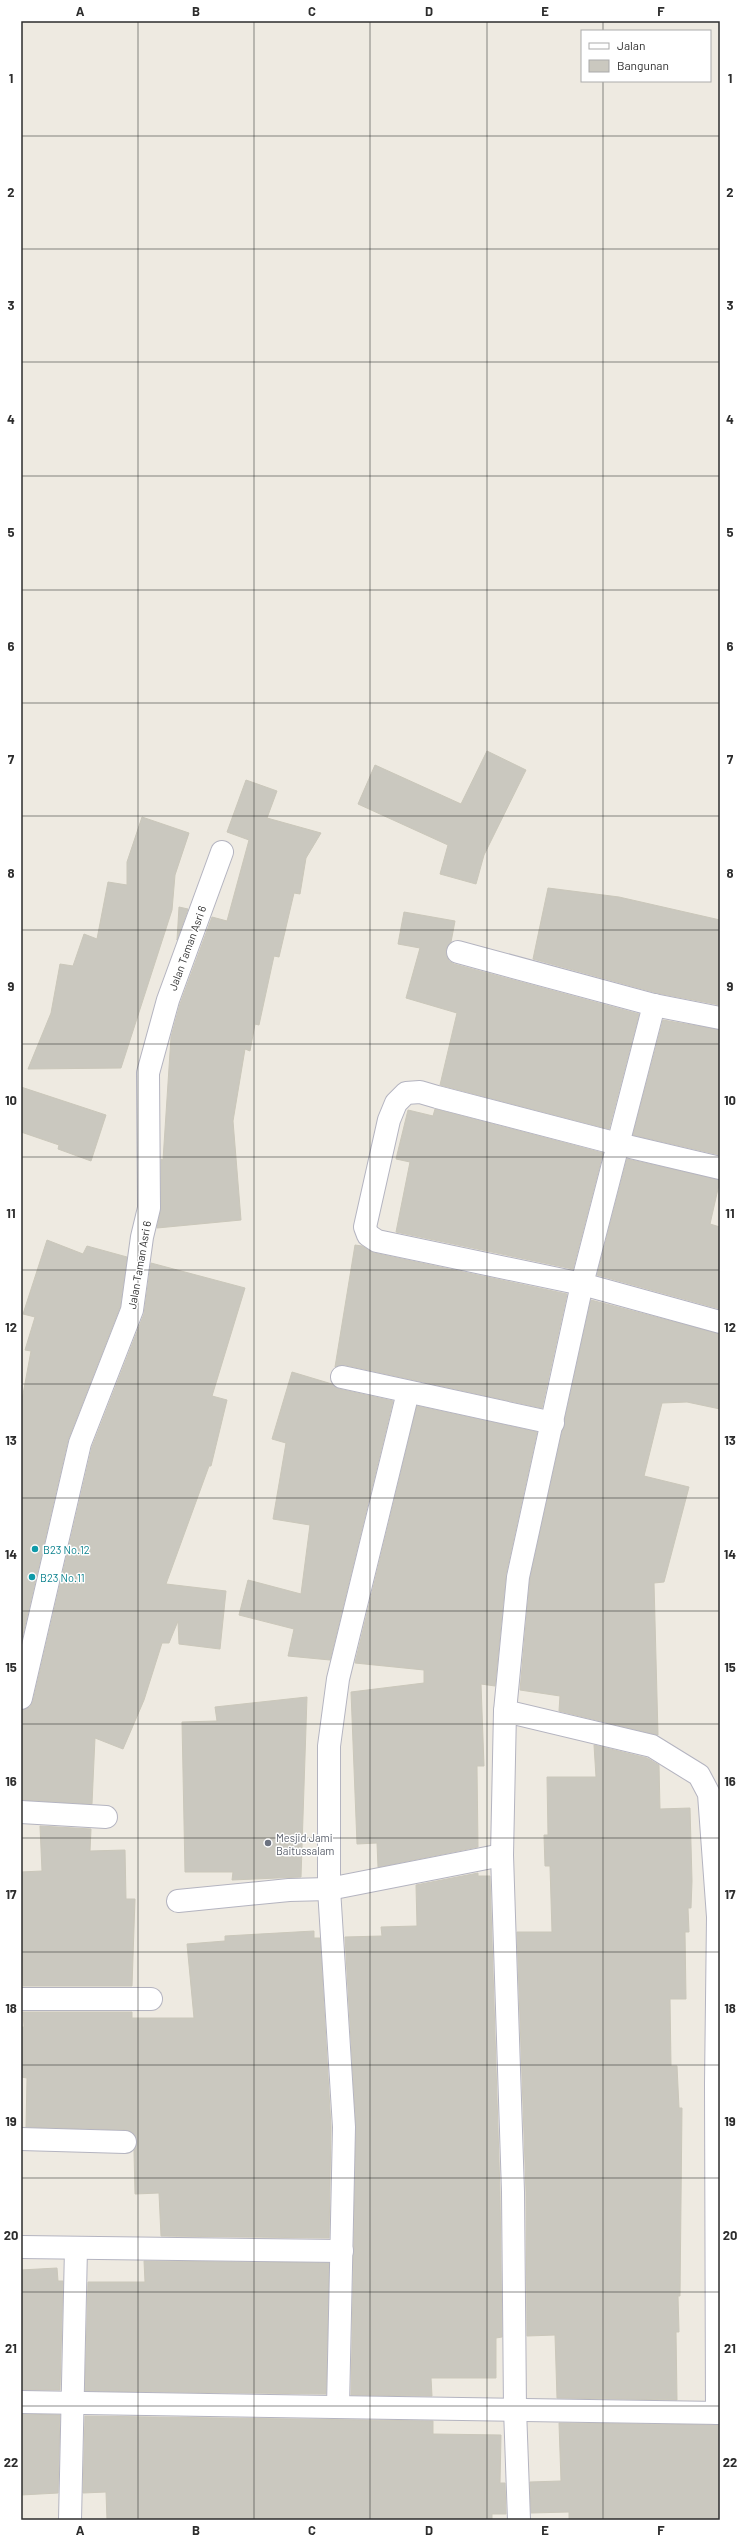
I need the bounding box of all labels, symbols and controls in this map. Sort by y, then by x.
text: A [76,3,85,19]
text: B [192,3,200,19]
text: C [308,3,316,19]
text: D [425,3,433,19]
text: E [541,3,549,19]
text: F [657,3,665,19]
legend [581,30,711,82]
text: Jalan [617,38,645,52]
text: Bangunan [617,58,669,72]
text: 1 [9,70,13,86]
text: 1 [728,70,732,86]
text: 2 [7,184,15,200]
text: 2 [726,184,734,200]
text: 3 [7,297,15,313]
text: 3 [726,297,734,313]
text: 4 [7,411,15,427]
text: 4 [726,411,734,427]
text: 5 [7,524,15,540]
text: 5 [726,524,734,540]
text: 6 [8,638,15,654]
text: 6 [727,638,734,654]
text: 7 [8,751,15,767]
text: 7 [727,751,734,767]
text: 8 [7,865,15,881]
text: 8 [726,865,734,881]
street label: Jalan Taman Asri 6 [166,903,209,992]
text: 9 [8,978,15,994]
text: 9 [727,978,734,994]
text: 10 [5,1092,17,1108]
text: 10 [724,1092,736,1108]
text: 11 [6,1205,16,1221]
text: 11 [725,1205,735,1221]
street label: Jalan Taman Asri 6 [125,1219,153,1310]
text: 12 [5,1319,17,1335]
text: 12 [724,1319,736,1335]
text: 13 [5,1432,17,1448]
text: 13 [724,1432,736,1448]
place label: B23 No.12 [43,1543,90,1556]
marker: B23 No.12 [30,1544,40,1554]
text: 14 [5,1546,17,1562]
text: 14 [724,1546,736,1562]
place label: B23 No.11 [40,1571,85,1584]
marker: B23 No.11 [27,1572,37,1582]
text: 15 [5,1659,17,1675]
text: 15 [724,1659,736,1675]
text: 16 [5,1773,17,1789]
text: 16 [724,1773,736,1789]
place label: Mesjid Jami Baitussalam [276,1831,334,1857]
marker: Mesjid Jami Baitussalam [263,1838,273,1848]
text: 17 [5,1886,17,1902]
text: 17 [724,1886,736,1902]
text: 18 [5,2000,17,2016]
text: 18 [724,2000,736,2016]
text: 19 [5,2113,17,2129]
text: 19 [724,2113,736,2129]
text: 20 [4,2227,18,2243]
text: 20 [723,2227,737,2243]
text: 21 [5,2340,17,2356]
text: 21 [724,2340,736,2356]
text: 22 [4,2454,18,2470]
text: 22 [723,2454,737,2470]
text: A [76,2522,85,2538]
text: B [192,2522,200,2538]
text: C [308,2522,316,2538]
text: D [425,2522,433,2538]
text: E [541,2522,549,2538]
text: F [657,2522,665,2538]

